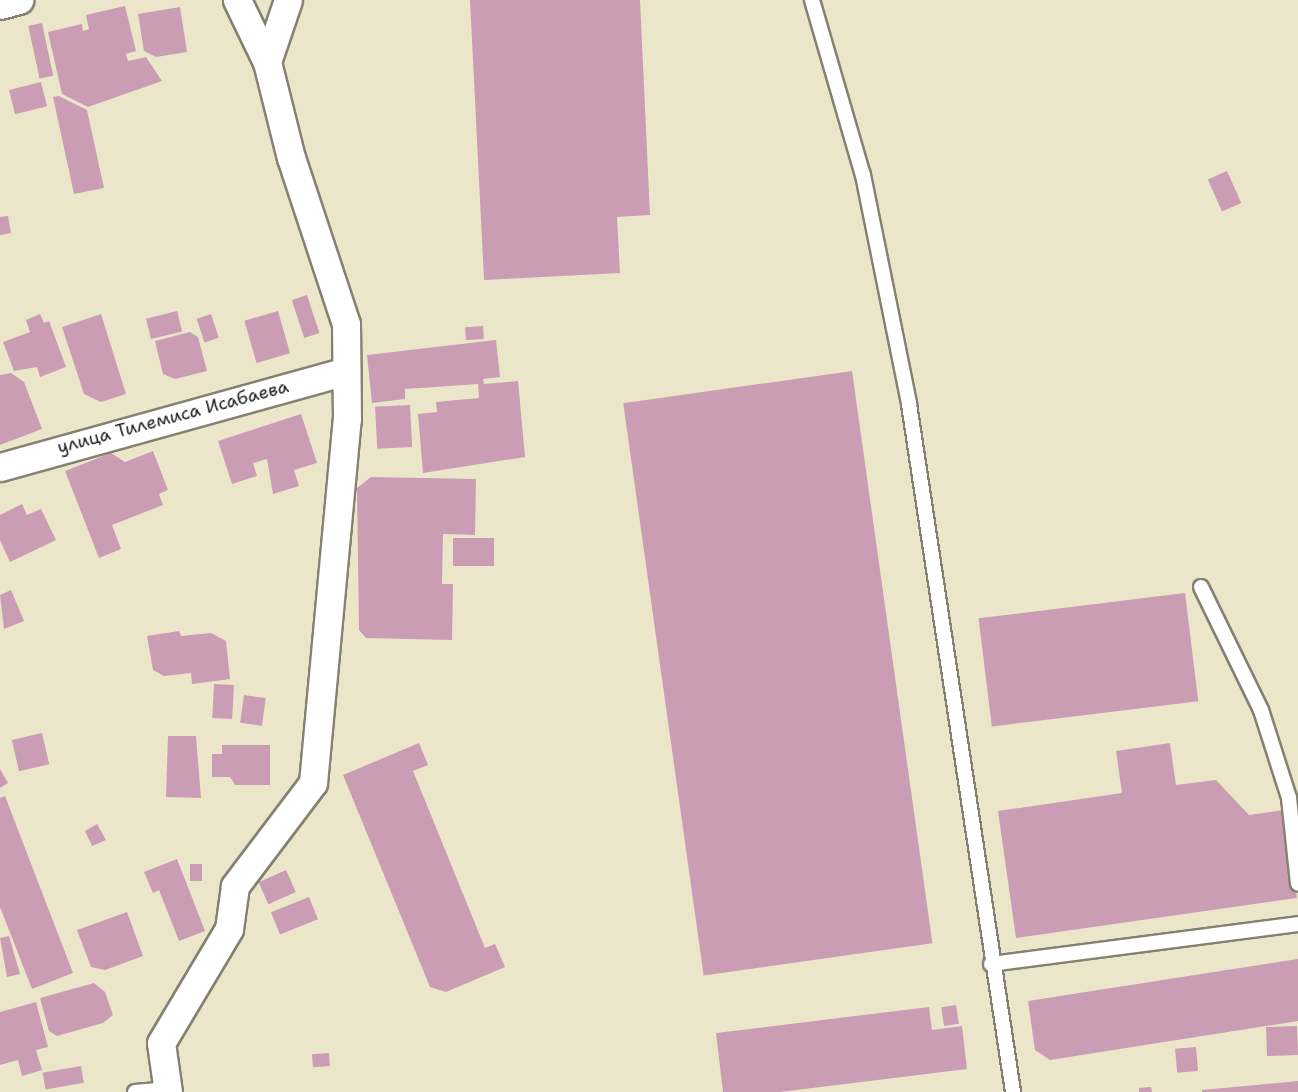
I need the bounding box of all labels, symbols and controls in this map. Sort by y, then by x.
street label: улица Тилемиса Исабаева [55,376,291,458]

